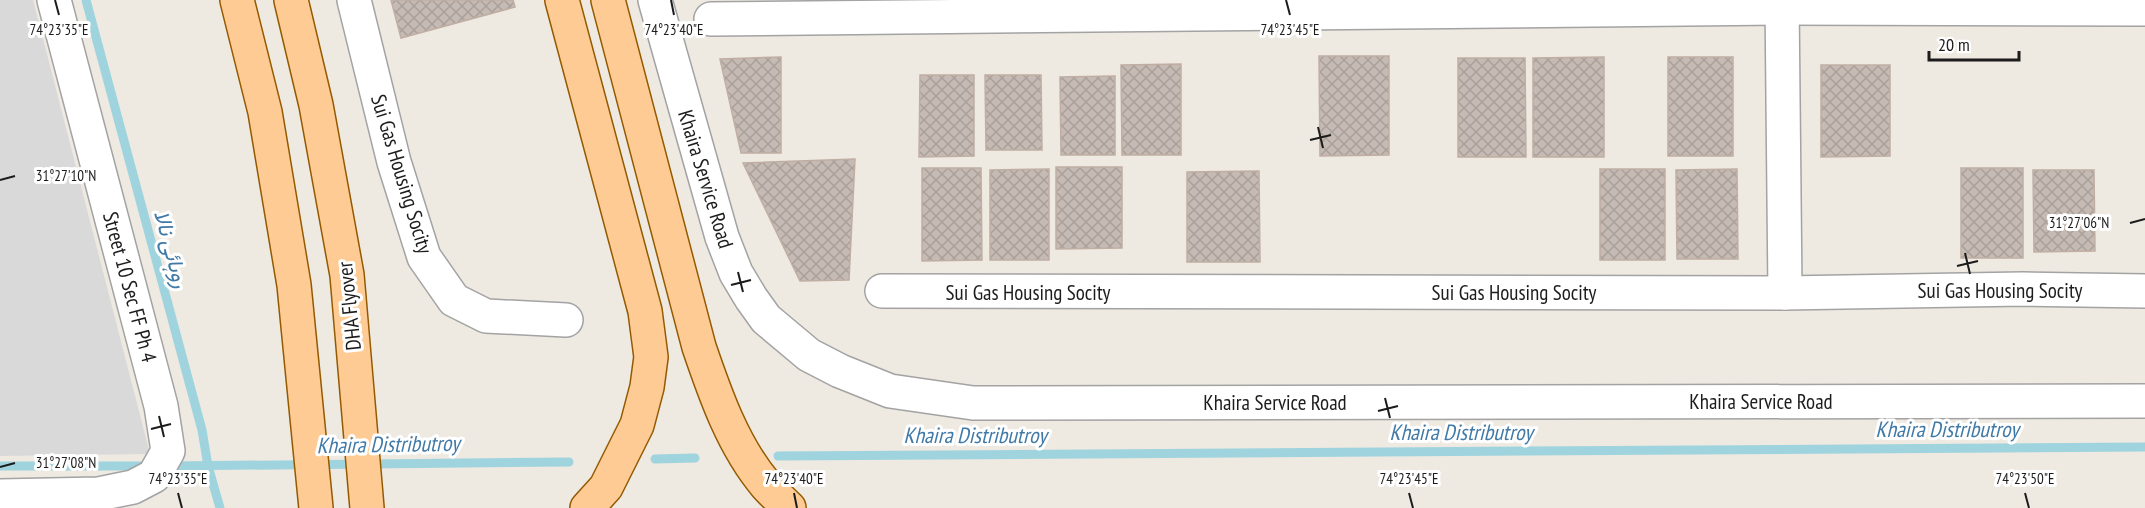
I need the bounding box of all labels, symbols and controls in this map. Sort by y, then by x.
text: 74°23'35"E [29,20,89,39]
text: 74°23'40"E [644,20,704,39]
text: 74°23'45"E [1260,20,1320,39]
scale bar [1929,24,2019,62]
text: 20 m [1938,33,1970,56]
street label: Sui Gas Housing Socity [365,91,439,257]
street label: Khaira Service Road [672,107,740,251]
text: 31°27'10"N [36,166,96,185]
water label: روہائی نالا [147,207,196,292]
street label: Street 10 Sec FF Ph 4 [97,209,163,366]
text: 31°27'06"N [2049,213,2109,232]
street label: DHA Flyover [331,260,367,352]
street label: Sui Gas Housing Socity [1918,277,2083,304]
street label: Sui Gas Housing Socity [946,279,1111,306]
street label: Sui Gas Housing Socity [1432,279,1597,306]
street label: Khaira Service Road [1689,388,1833,415]
street label: Khaira Service Road [1203,389,1347,416]
water label: Khaira Distributroy [1876,415,2021,443]
water label: Khaira Distributroy [1390,418,1535,446]
water label: Khaira Distributroy [904,421,1049,449]
water label: Khaira Distributroy [316,429,462,459]
text: 31°27'08"N [36,453,96,472]
text: 74°23'35"E [148,469,208,488]
text: 74°23'40"E [764,469,824,488]
text: 74°23'45"E [1379,469,1439,488]
text: 74°23'50"E [1995,469,2055,488]

